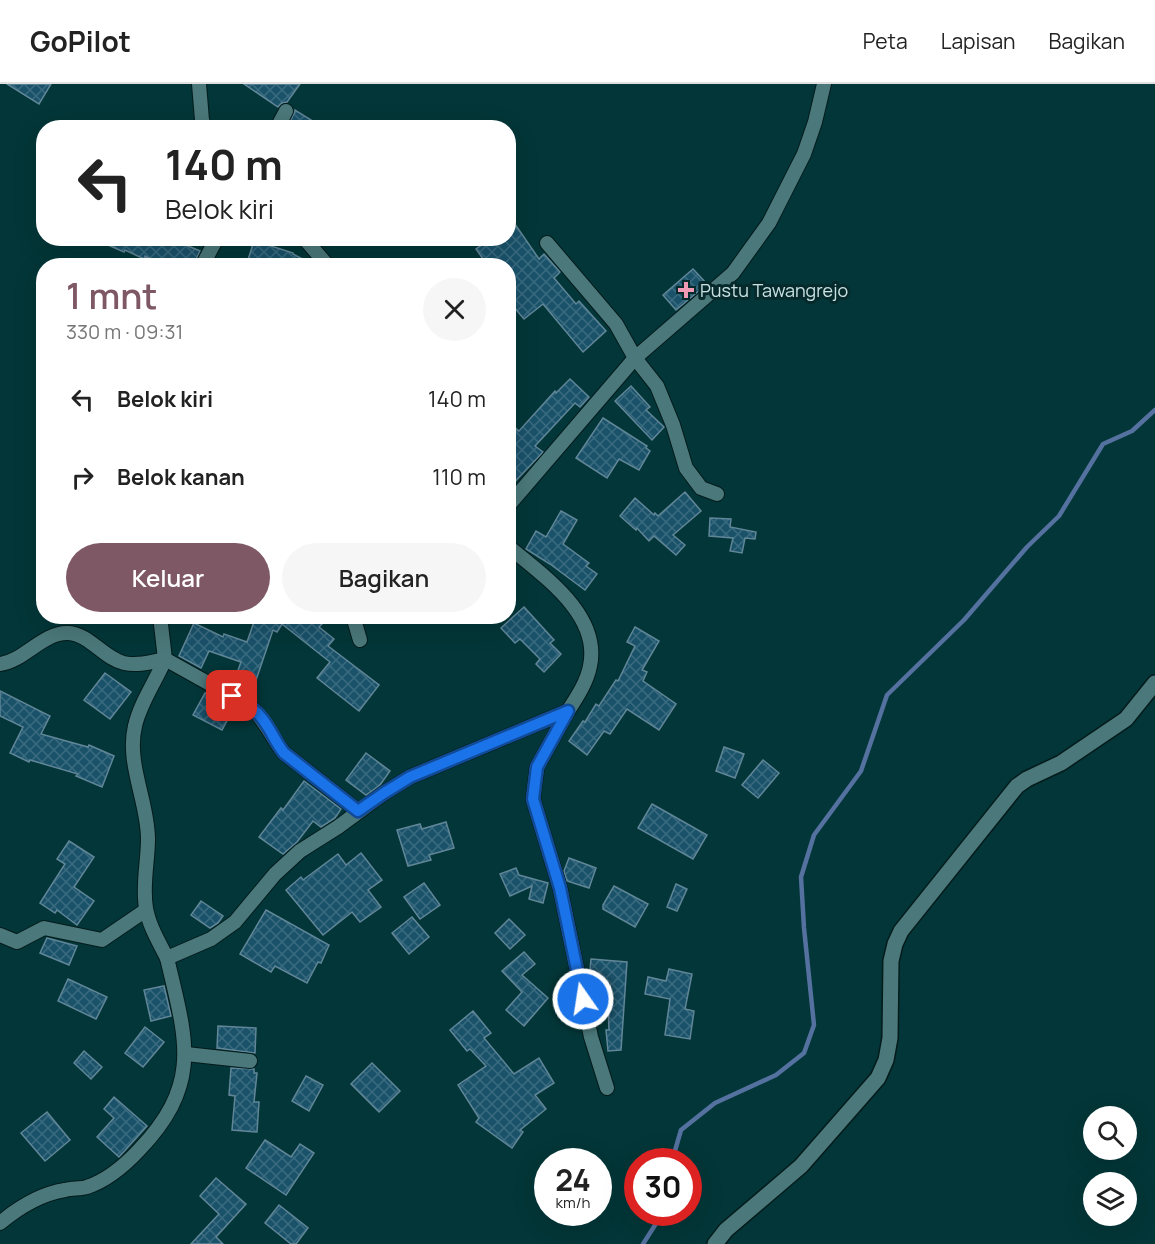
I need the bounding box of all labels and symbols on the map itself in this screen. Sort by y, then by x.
place label: Pustu Tawangrejo [700,278,848,302]
marker: Pustu Tawangrejo [677,281,695,299]
pin [206,670,257,721]
position arrow [551,967,615,1031]
speed limit sign: 30 [624,1148,702,1226]

